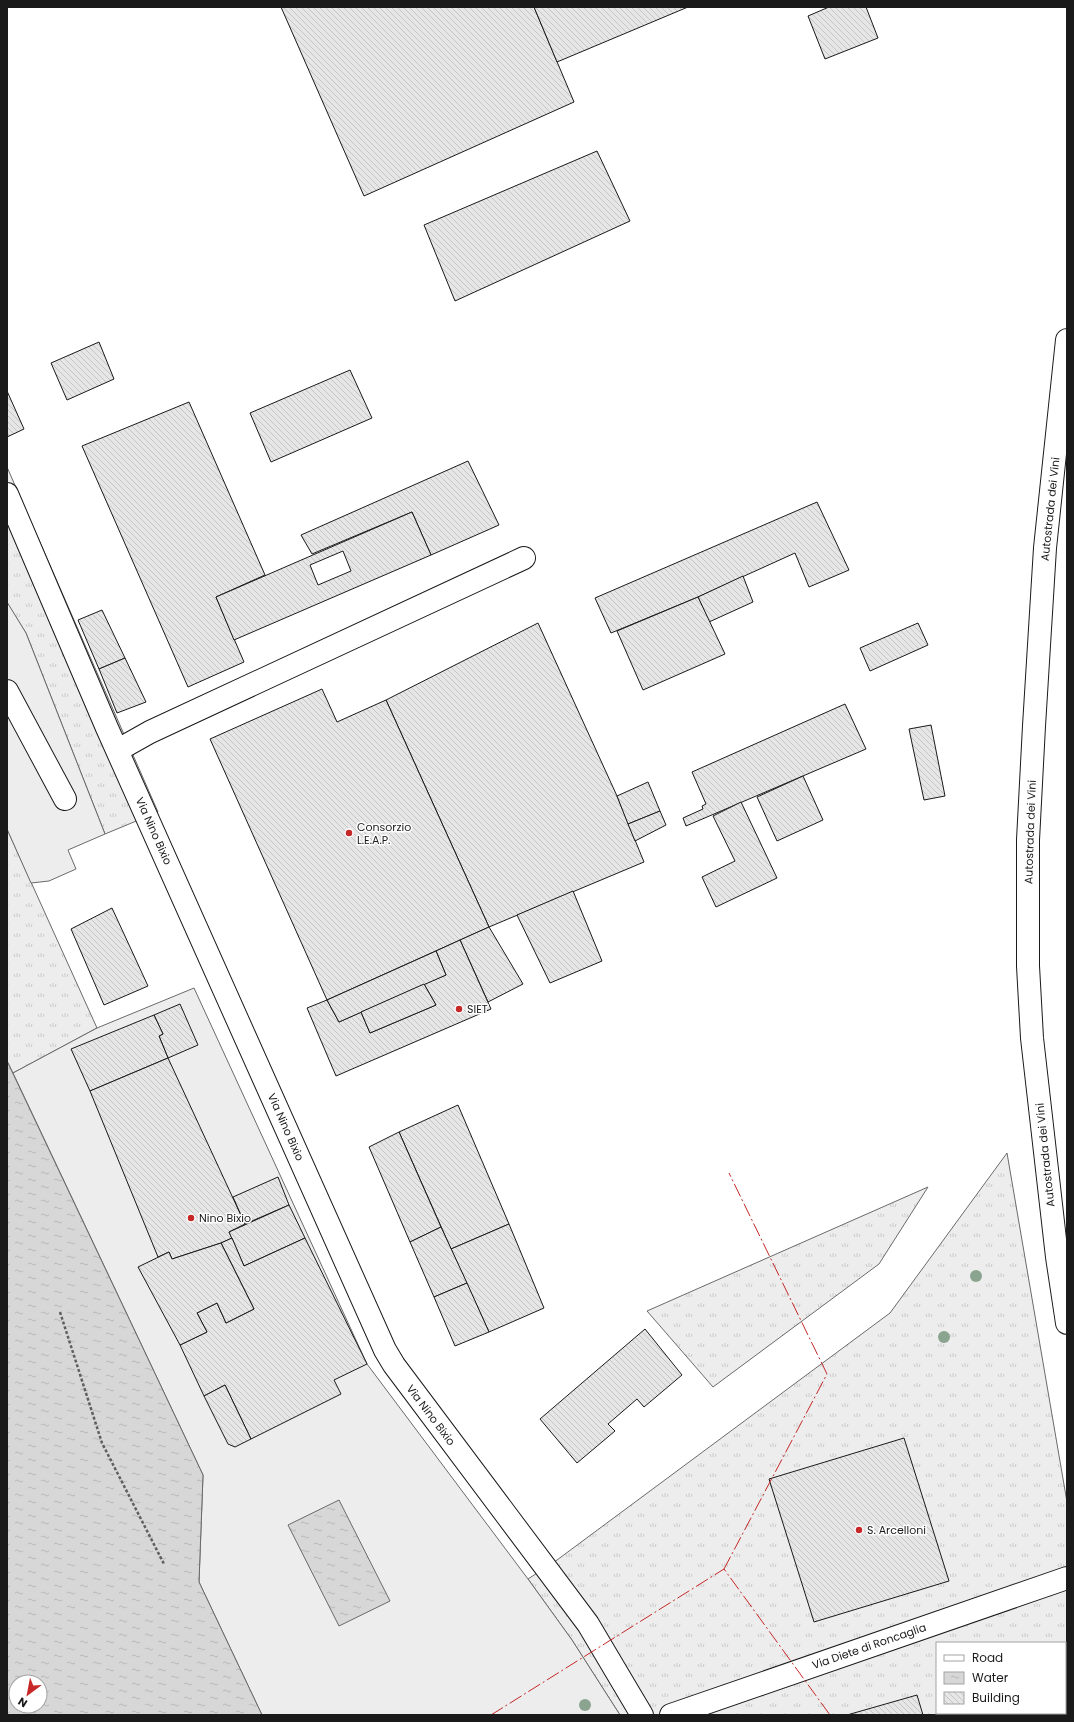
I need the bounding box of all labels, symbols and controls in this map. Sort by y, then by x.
street label: Autostrada dei Vini [1037,456,1063,562]
street label: Autostrada dei Vini [1020,779,1040,884]
street label: Via Nino Bixio [132,795,176,867]
place label: Consorzio L.E.A.P. [357,819,411,848]
marker: Consorzio L.E.A.P. [344,828,354,838]
place label: SIET [467,1001,488,1017]
marker: SIET [454,1004,464,1014]
street label: Via Nino Bixio [264,1091,308,1163]
street label: Autostrada dei Vini [1032,1102,1058,1208]
place label: Nino Bixio [199,1210,251,1226]
marker: Nino Bixio [186,1213,196,1223]
street label: Via Nino Bixio [403,1381,459,1449]
place label: S. Arcelloni [867,1522,926,1538]
marker: S. Arcelloni [854,1525,864,1535]
street label: Via Diete di Roncaglia [810,1619,928,1673]
legend [936,1642,1066,1714]
text: Road [972,1649,1003,1666]
text: Water [972,1669,1009,1686]
north arrow [8,1674,48,1714]
text: Building [972,1689,1020,1706]
text: N [15,1694,30,1711]

